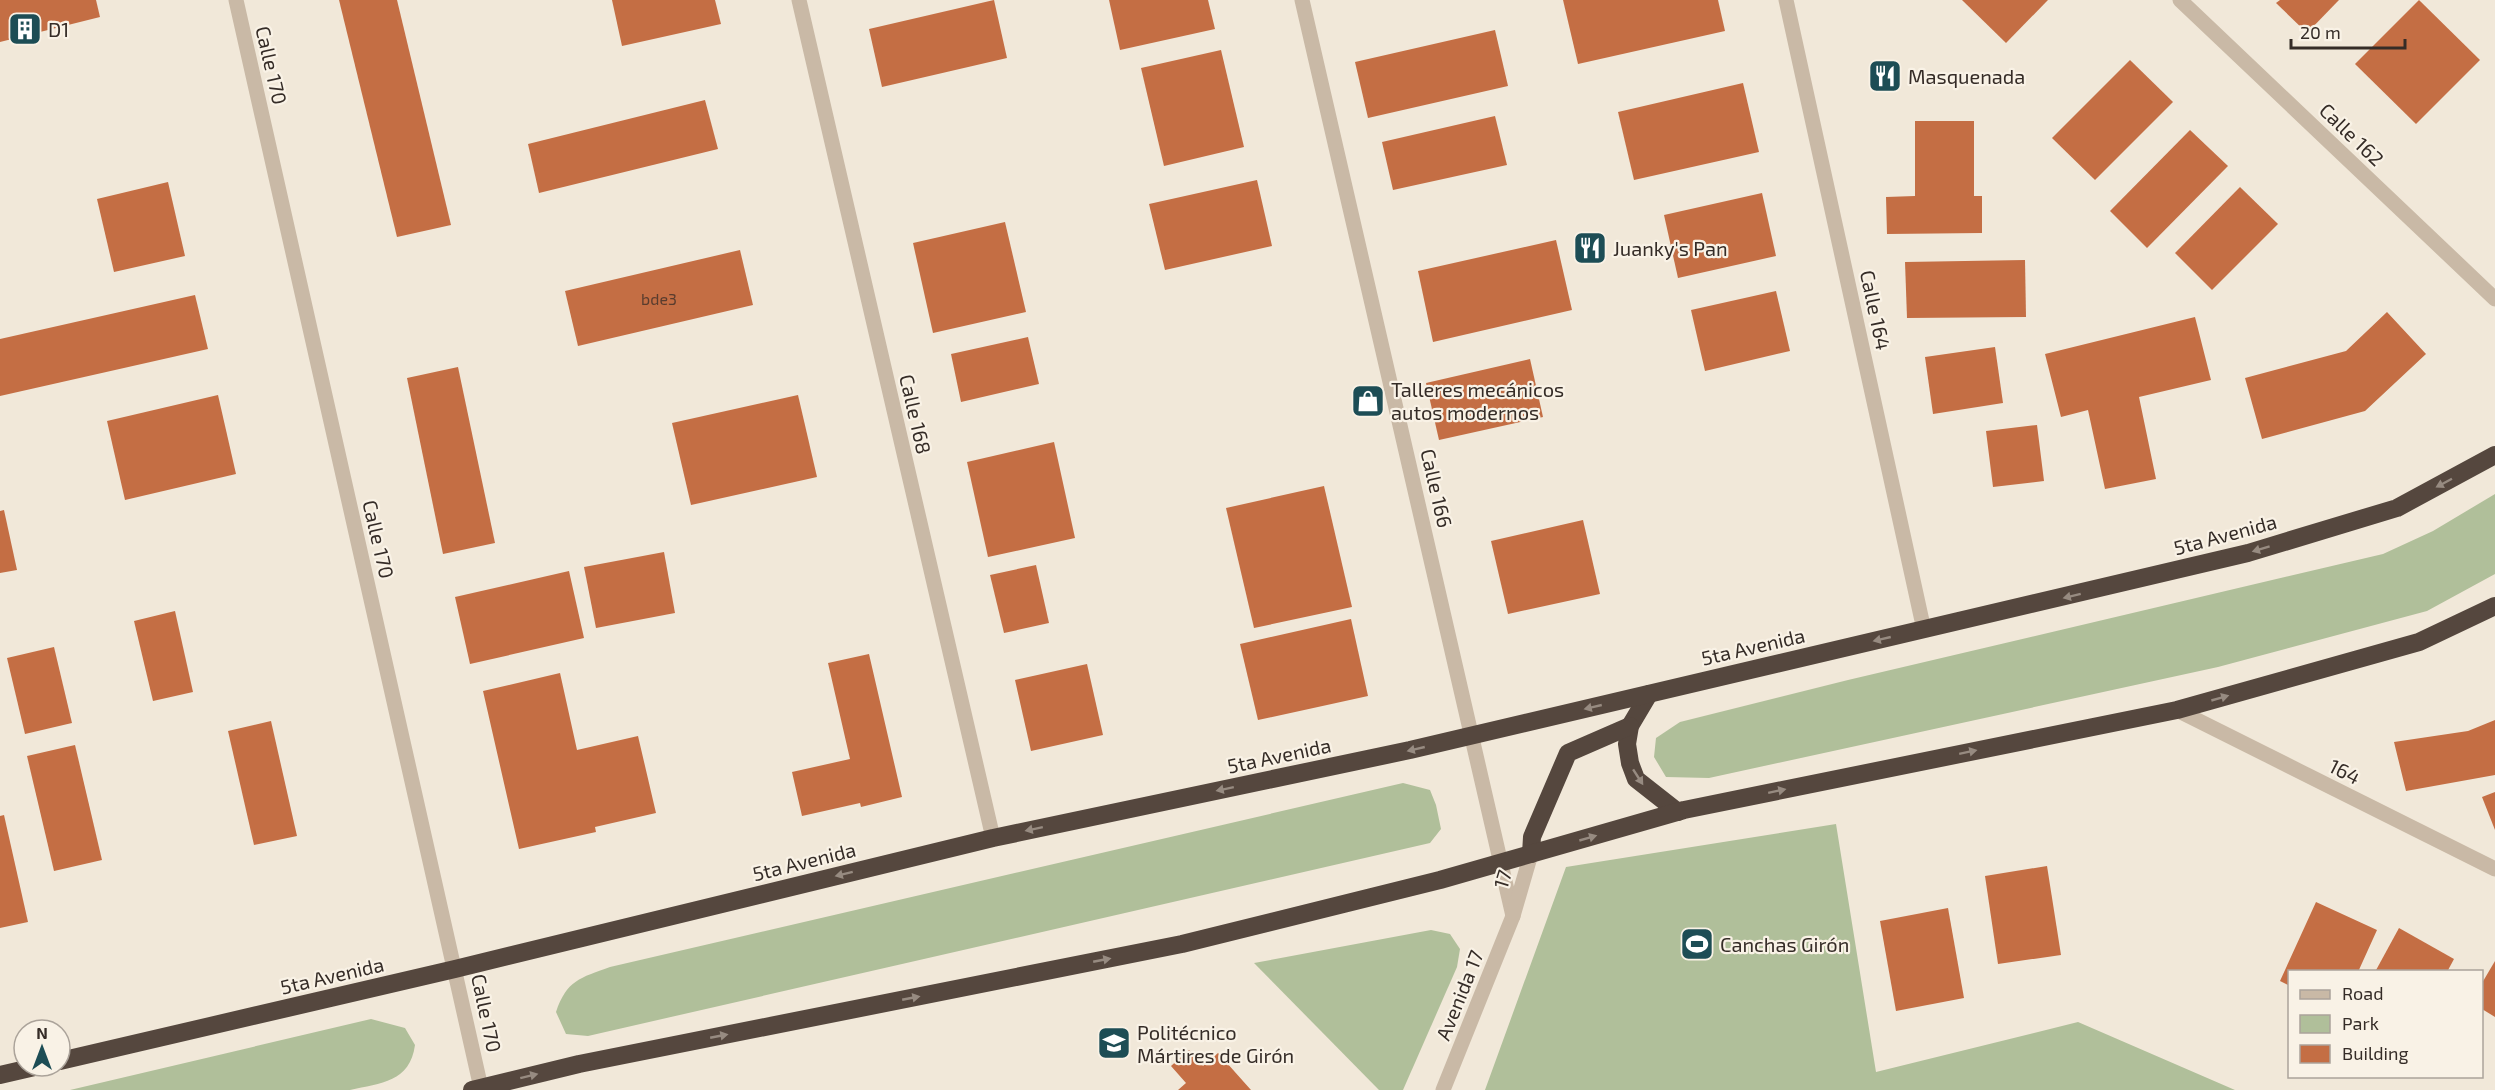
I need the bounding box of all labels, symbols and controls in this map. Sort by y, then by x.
building icon: D1 [7,11,43,47]
scale bar [2291,12,2405,50]
place label: D1 [48,17,69,41]
text: 20 m [2300,21,2341,43]
street label: Calle 170 [251,23,293,107]
restaurant icon: Masquenada [1867,58,1903,94]
place label: Masquenada [1908,64,2025,88]
street label: Calle 162 [2315,98,2389,170]
restaurant icon: Juanky's Pan [1572,230,1608,266]
place label: Juanky's Pan [1613,236,1728,260]
street label: Calle 164 [1856,268,1896,352]
house number: bde3 [641,289,677,308]
street label: Calle 168 [895,372,937,456]
place label: Talleres mecánicos autos modernos [1391,377,1564,424]
shop icon: Talleres mecánicos autos modernos [1350,383,1386,419]
street label: Calle 166 [1416,446,1458,530]
one-way arrow [2435,478,2452,488]
street label: Calle 170 [358,497,400,581]
street label: 5ta Avenida [2171,509,2279,559]
one-way arrow [2252,545,2270,554]
one-way arrow [2062,591,2081,601]
street label: 5ta Avenida [1699,622,1807,670]
one-way arrow [1872,635,1891,645]
one-way arrow [2211,692,2229,702]
one-way arrow [1583,703,1602,713]
street label: 5ta Avenida [1225,732,1333,778]
one-way arrow [1406,744,1425,754]
one-way arrow [1959,747,1978,756]
street label: 164 [2325,753,2365,789]
one-way arrow [1632,769,1643,786]
one-way arrow [1215,785,1234,794]
one-way arrow [1768,786,1787,795]
one-way arrow [1024,825,1043,834]
one-way arrow [1579,832,1597,842]
street label: 5ta Avenida [750,837,858,885]
street label: 17 [1488,867,1516,891]
one-way arrow [835,870,854,880]
sports icon: Canchas Girón [1679,926,1715,962]
place label: Canchas Girón [1720,932,1849,956]
street label: Avenida 17 [1430,946,1488,1044]
street label: 5ta Avenida [278,951,386,999]
one-way arrow [1092,955,1111,964]
legend [2288,970,2483,1078]
street label: Calle 170 [467,972,507,1054]
text: Road [2342,982,2383,1004]
one-way arrow [901,993,920,1002]
text: Park [2342,1012,2379,1034]
north arrow [12,1018,72,1078]
place label: Politécnico Mártires de Girón [1137,1020,1294,1067]
text: N [36,1023,48,1042]
school or university icon: Politécnico Mártires de Girón [1096,1025,1132,1061]
one-way arrow [710,1031,729,1040]
text: Building [2342,1042,2409,1064]
one-way arrow [519,1071,538,1081]

